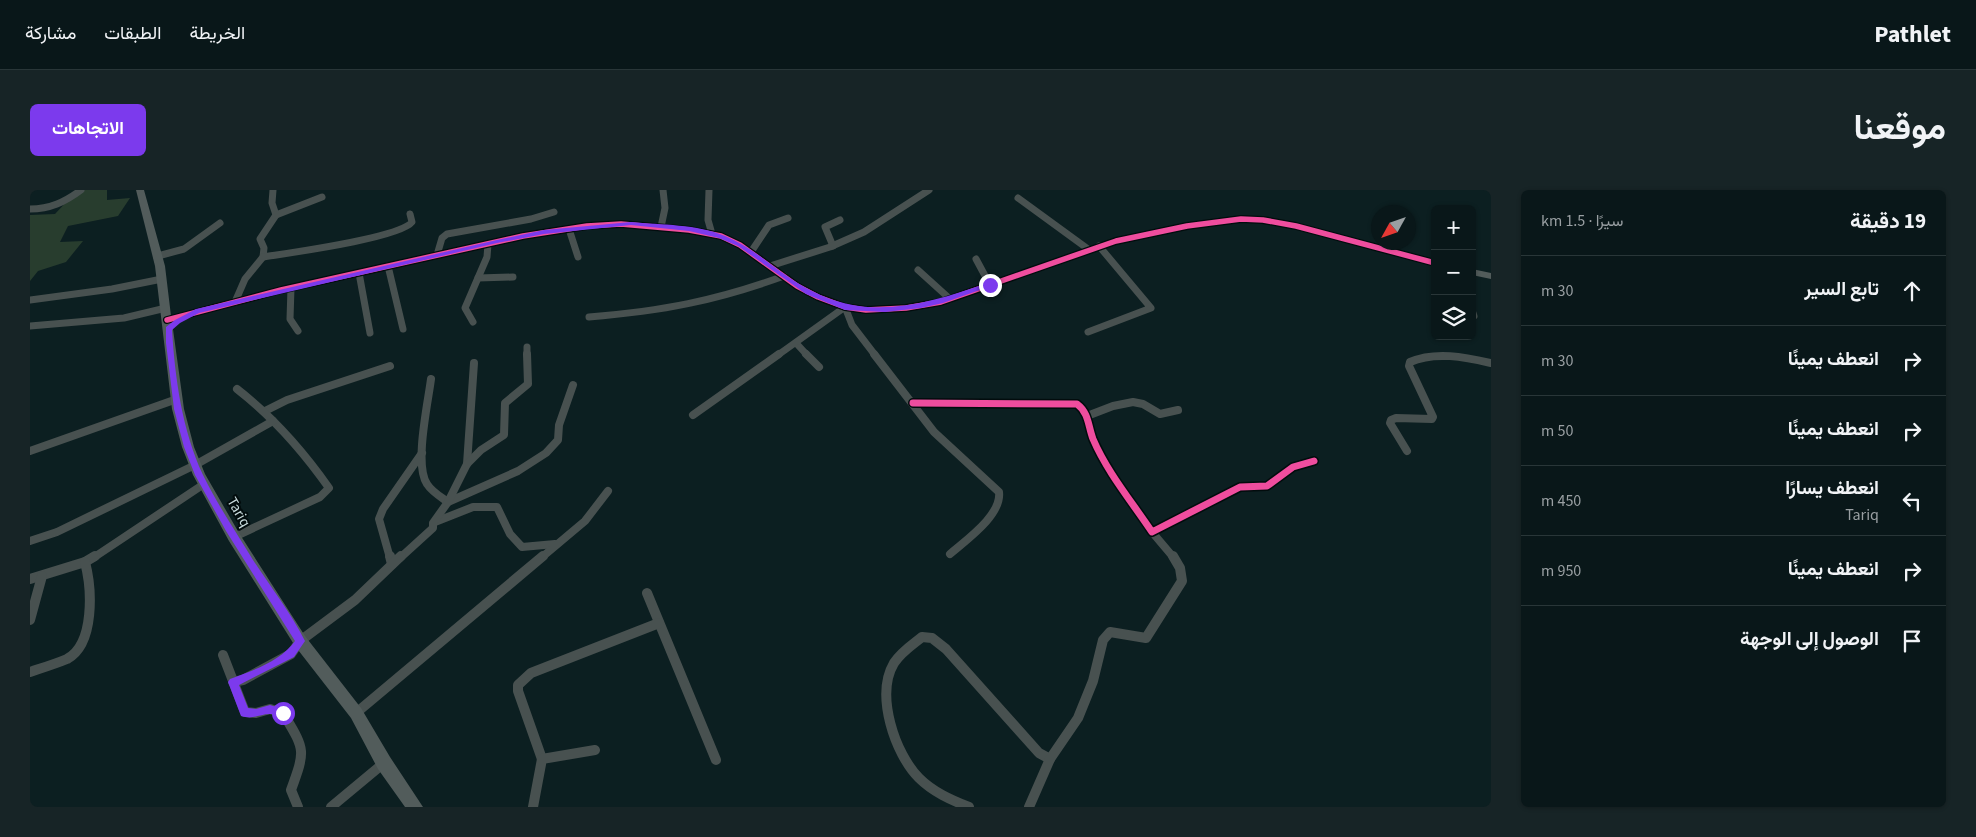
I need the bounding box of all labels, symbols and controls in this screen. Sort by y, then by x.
text: Pathlet [1874,17,1951,52]
text: مشاركة [25,21,76,46]
text: الطبقات [104,21,161,46]
text: الخريطة [189,21,245,46]
text: موقعنا [1853,103,1946,153]
button: الاتجاهات [30,104,146,156]
north arrow [1371,205,1416,250]
map controls [1431,205,1476,340]
button: + [1431,205,1476,250]
text: 19 دقيقة [1850,206,1926,236]
text: سيرًا · 1.5 km [1541,210,1623,232]
button: − [1431,250,1476,295]
route end [979,274,1002,297]
text: تابع السير [1804,276,1879,303]
icon: ahead [1898,277,1926,305]
text: 30 m [1541,280,1573,302]
button: layers [1431,295,1476,340]
text: انعطف يمينًا [1788,346,1879,373]
icon: right [1898,347,1926,375]
text: 30 m [1541,350,1573,372]
text: انعطف يمينًا [1788,416,1879,443]
icon: right [1898,417,1926,445]
text: 50 m [1541,420,1573,442]
text: انعطف يسارًا [1785,475,1879,502]
icon: left [1898,487,1926,515]
text: 450 m [1541,490,1581,512]
street label: Tariq [222,493,256,531]
text: Tariq [1845,504,1879,526]
text: انعطف يمينًا [1788,556,1879,583]
icon: right [1898,557,1926,585]
text: 950 m [1541,560,1581,582]
text: الوصول إلى الوجهة [1740,626,1879,653]
icon: arrive [1898,627,1926,655]
route start [272,702,295,725]

